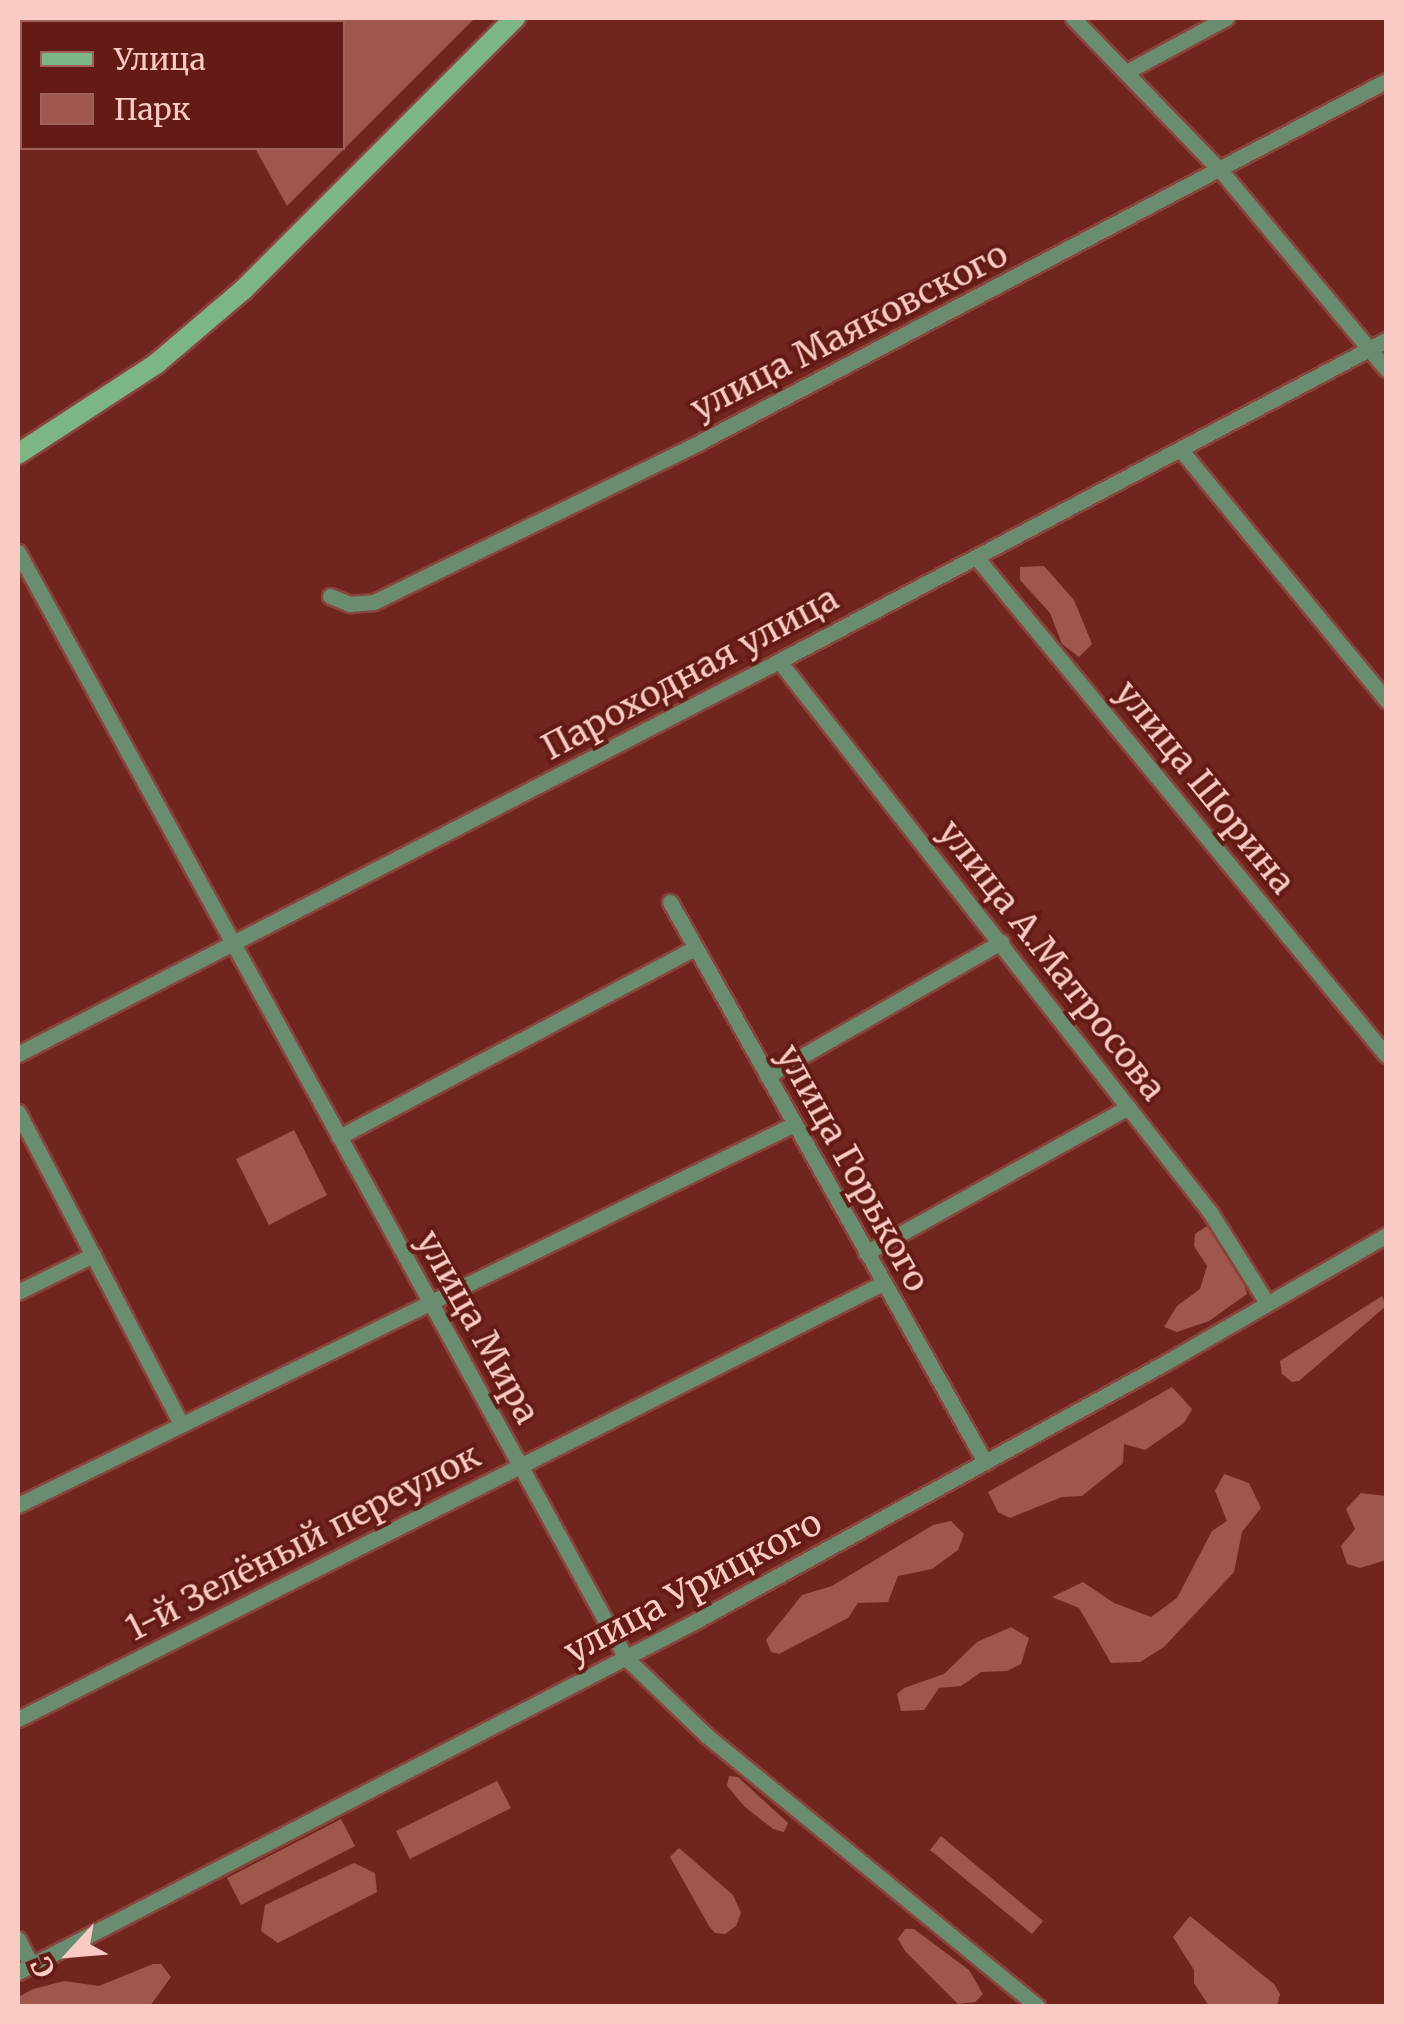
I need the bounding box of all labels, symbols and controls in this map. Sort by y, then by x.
legend [20,20,345,150]
text: Улица [114,40,206,78]
text: Парк [114,90,190,128]
street label: улица Маяковского [683,233,1015,429]
street label: Пароходная улица [535,577,845,769]
street label: улица Шорина [1106,672,1304,902]
street label: улица А.Матросова [929,811,1175,1109]
street label: улица Горького [768,1037,938,1299]
street label: улица Мира [408,1223,548,1431]
street label: 1-й Зелёный переулок [119,1434,487,1650]
street label: улица Урицкого [557,1502,829,1672]
north arrow [20,1904,120,2004]
text: С [23,1951,63,1983]

